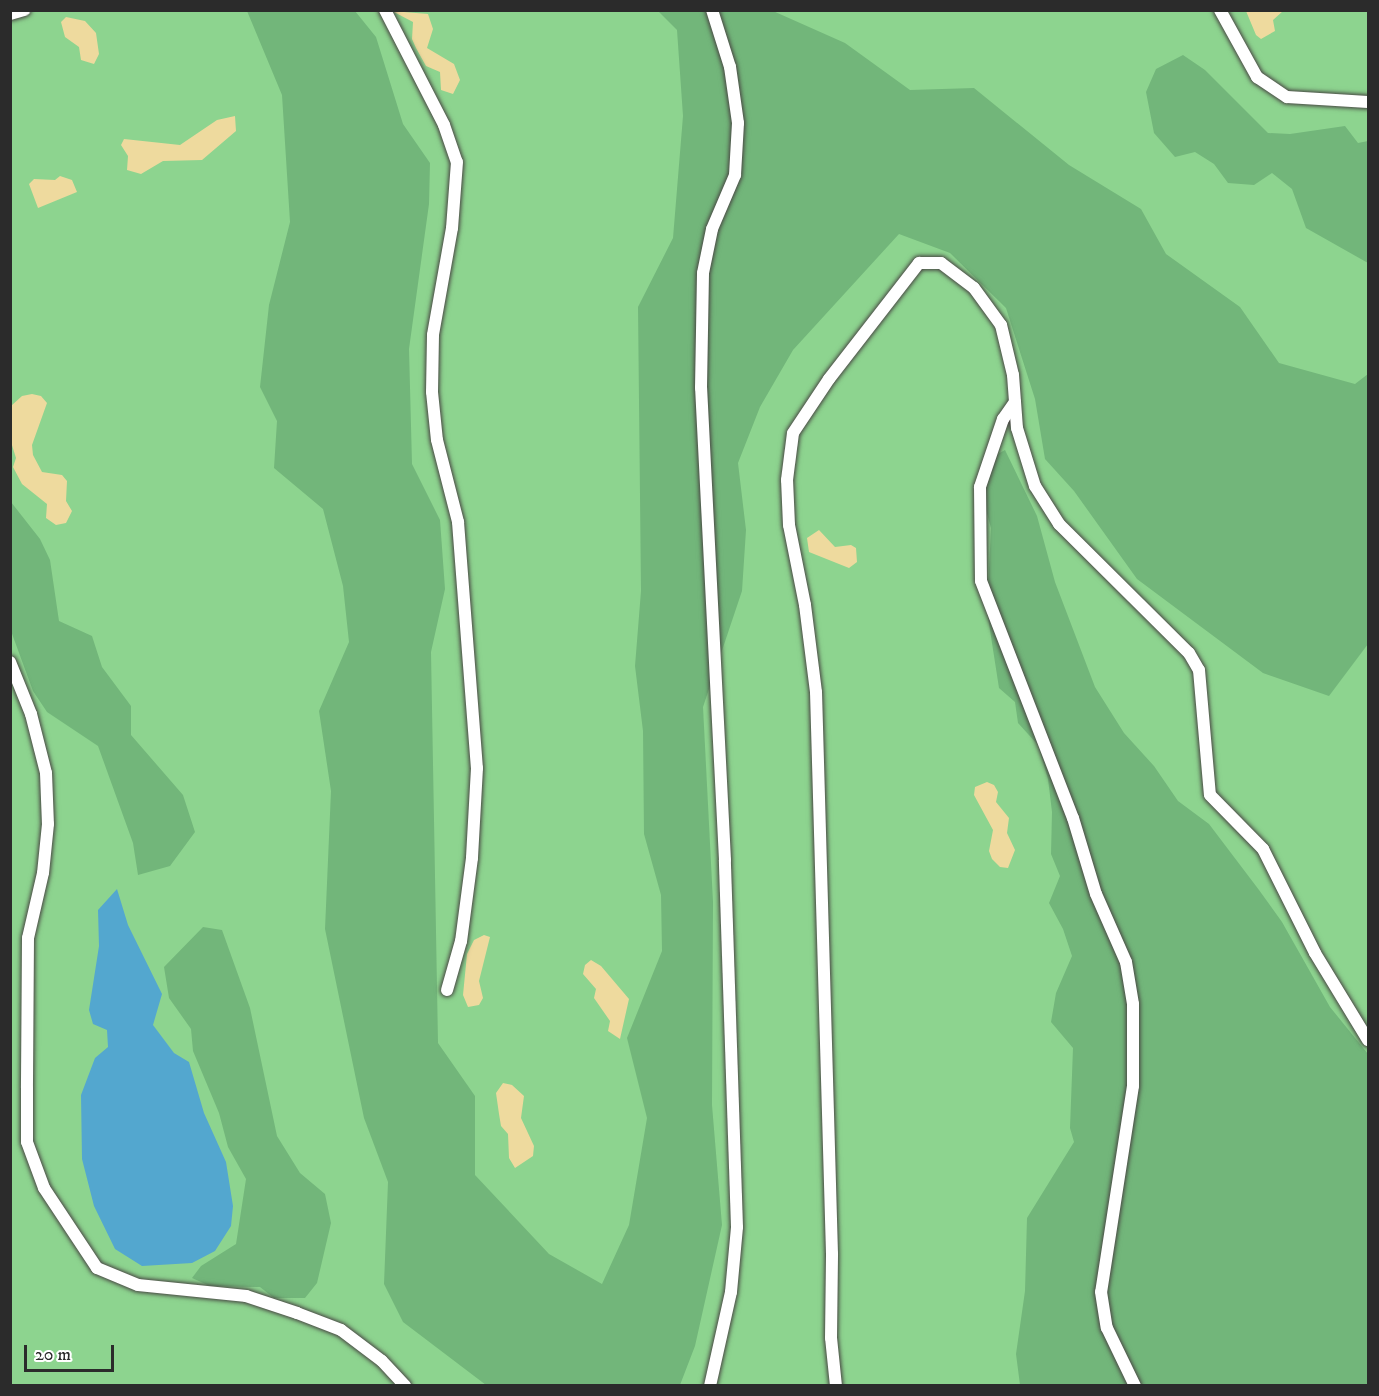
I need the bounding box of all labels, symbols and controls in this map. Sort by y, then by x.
scale bar [27,1333,117,1371]
text: 20 m [35,1344,71,1366]

